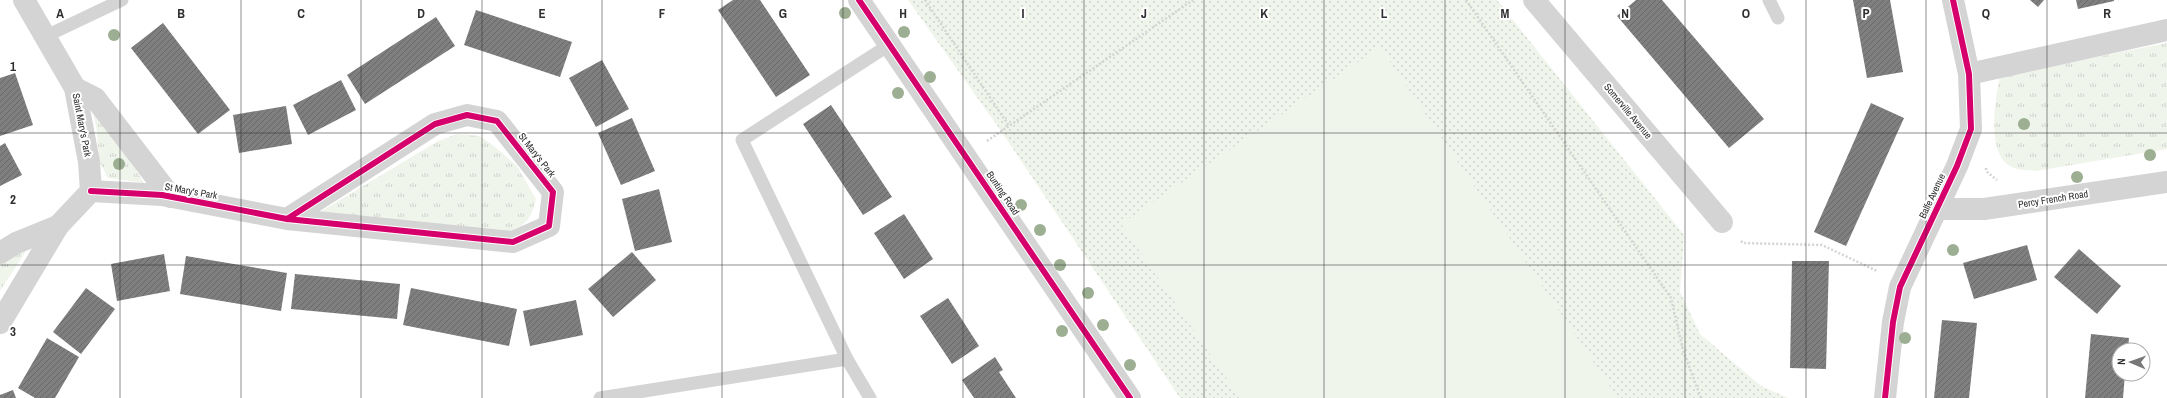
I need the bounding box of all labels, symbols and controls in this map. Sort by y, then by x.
text: A [56,5,64,22]
text: B [177,5,185,22]
text: C [297,5,305,22]
text: D [417,5,425,22]
text: E [538,5,546,22]
text: F [659,5,666,22]
text: G [779,5,787,22]
text: H [899,5,907,22]
text: I [1022,5,1025,22]
text: J [1141,5,1147,22]
text: K [1260,5,1268,22]
text: L [1381,5,1388,22]
text: M [1501,5,1510,22]
text: N [1621,5,1629,22]
text: O [1742,5,1750,22]
text: P [1862,5,1870,22]
text: Q [1982,5,1990,22]
text: R [2103,5,2111,22]
text: 1 [10,58,16,75]
street label: Somerville Avenue [1601,81,1655,142]
street label: Saint Mary's Park [69,92,95,159]
street label: St Mary's Park [516,130,559,181]
street label: Bunting Road [984,169,1022,217]
street label: Balfe Avenue [1916,171,1948,221]
street label: St Mary's Park [164,180,219,202]
street label: Percy French Road [2017,187,2089,211]
text: 2 [10,191,16,208]
text: 3 [10,323,16,340]
north arrow [2111,342,2151,382]
text: N [2114,358,2128,365]

